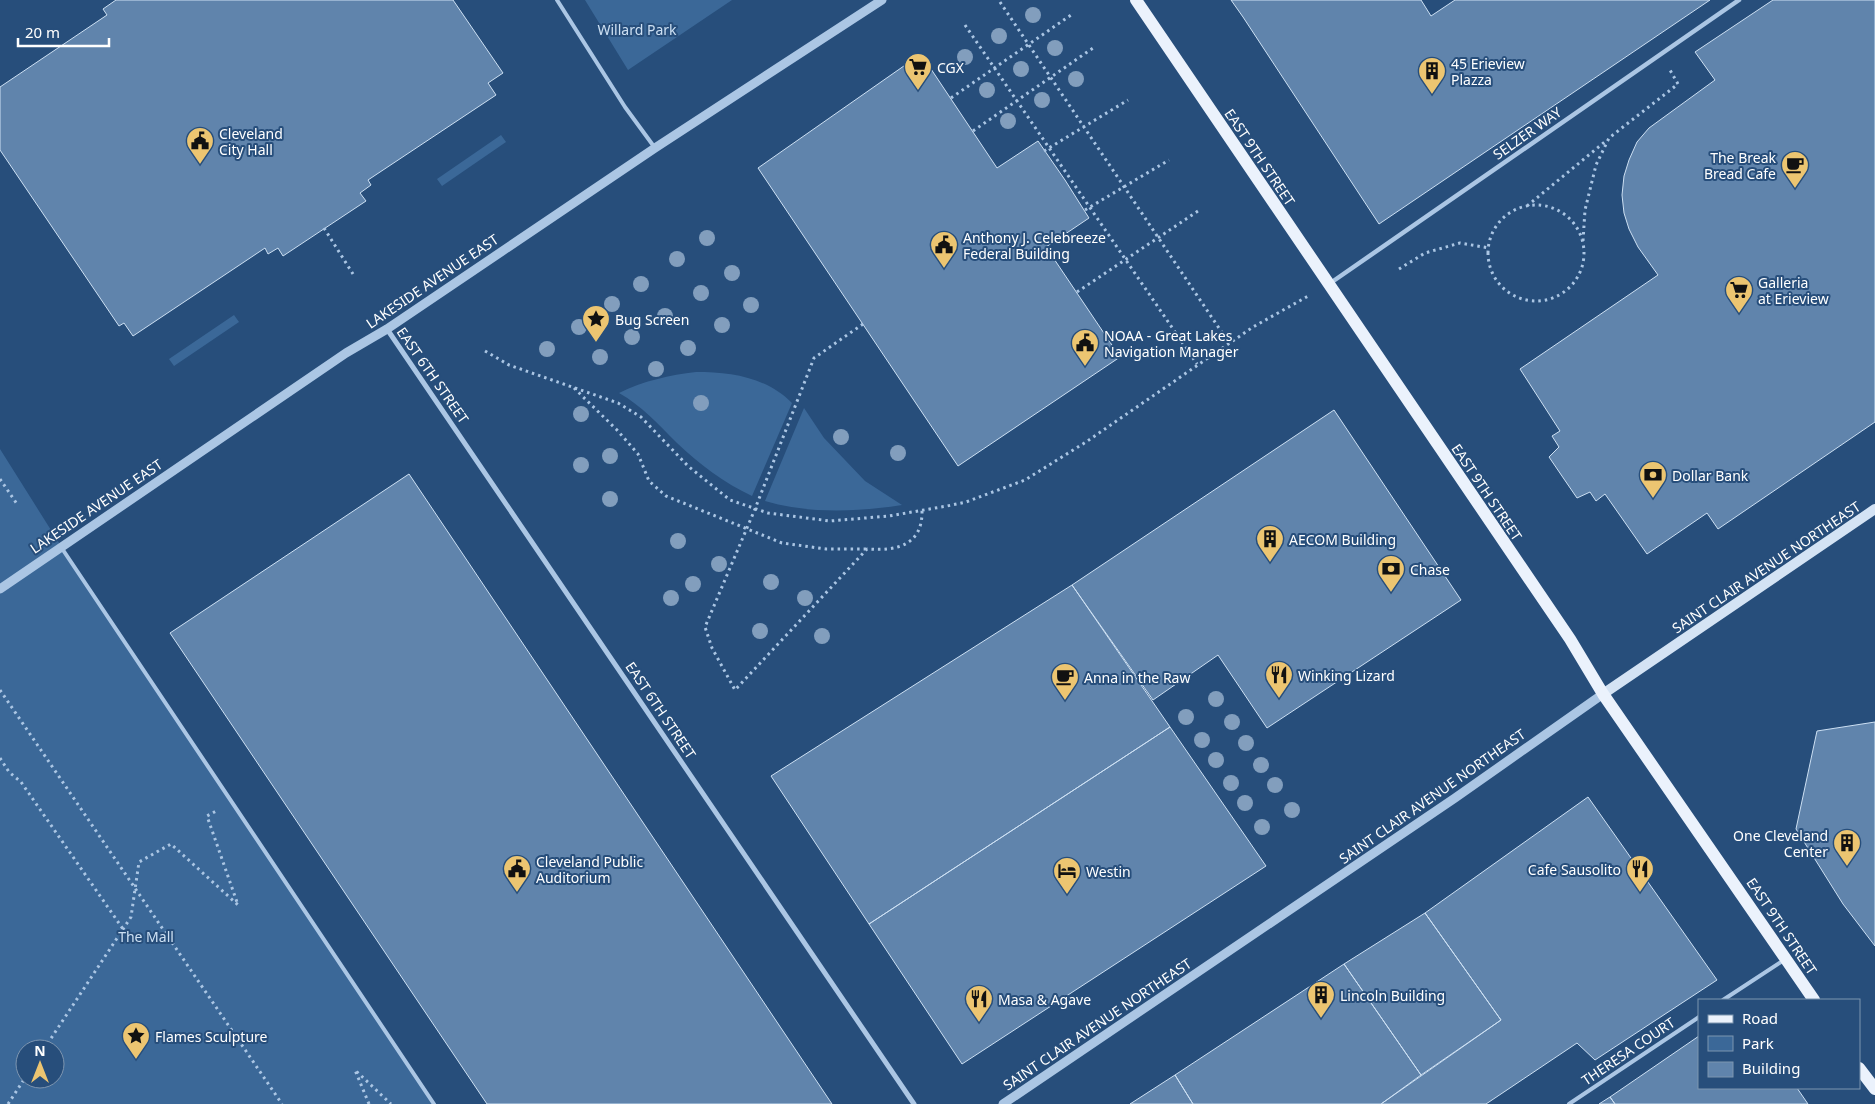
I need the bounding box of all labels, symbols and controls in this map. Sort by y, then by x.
scale bar [18,15,109,47]
park label: Willard Park [597,20,677,39]
text: 20 m [25,22,60,42]
supermarket icon: CGX [903,52,933,91]
place label: 45 Erieview Plazza [1451,54,1525,89]
building icon: 45 Erieview Plazza [1417,56,1447,95]
place label: CGX [937,58,965,77]
street label: SELZER WAY [1489,102,1565,164]
street label: EAST 9TH STREET [1220,105,1300,209]
place label: Cleveland City Hall [219,124,283,159]
public building icon: Cleveland City Hall [185,126,215,165]
place label: The Break Bread Cafe [1704,148,1777,183]
cafe icon: The Break Bread Cafe [1780,150,1810,189]
place label: Anthony J. Celebreeze Federal Building [963,228,1106,263]
street label: LAKESIDE AVENUE EAST [362,229,502,332]
public building icon: Anthony J. Celebreeze Federal Building [929,230,959,269]
place label: Galleria at Erieview [1758,273,1829,308]
supermarket icon: Galleria at Erieview [1724,275,1754,314]
place icon: Bug Screen [581,304,611,343]
place label: Bug Screen [615,310,689,329]
street label: EAST 6TH STREET [393,323,473,427]
place label: NOAA - Great Lakes Navigation Manager [1104,326,1239,361]
public building icon: NOAA - Great Lakes Navigation Manager [1070,328,1100,367]
street label: EAST 9TH STREET [1447,440,1527,544]
street label: LAKESIDE AVENUE EAST [26,454,166,557]
bank icon: Dollar Bank [1638,460,1668,499]
place label: Dollar Bank [1672,466,1749,485]
street label: SAINT CLAIR AVENUE NORTHEAST [1668,497,1864,637]
building icon: AECOM Building [1255,524,1285,563]
place label: AECOM Building [1289,530,1396,549]
bank icon: Chase [1376,554,1406,593]
place label: Chase [1410,560,1450,579]
street label: EAST 6TH STREET [621,658,701,762]
restaurant icon: Winking Lizard [1264,660,1294,699]
cafe icon: Anna in the Raw [1050,662,1080,701]
place label: Winking Lizard [1298,666,1395,685]
place label: Anna in the Raw [1084,668,1190,687]
street label: SAINT CLAIR AVENUE NORTHEAST [1335,724,1529,868]
place label: One Cleveland Center [1733,826,1828,861]
building icon: One Cleveland Center [1832,828,1862,867]
place label: Cleveland Public Auditorium [536,852,643,887]
public building icon: Cleveland Public Auditorium [502,854,532,893]
restaurant icon: Cafe Sausolito [1625,854,1655,893]
hotel icon: Westin [1052,856,1082,895]
place label: Cafe Sausolito [1528,860,1621,879]
place label: Westin [1086,862,1131,881]
street label: EAST 9TH STREET [1742,874,1822,978]
park label: The Mall [118,927,174,946]
street label: SAINT CLAIR AVENUE NORTHEAST [999,954,1195,1094]
building icon: Lincoln Building [1306,980,1336,1019]
restaurant icon: Masa & Agave [964,984,994,1023]
place label: Lincoln Building [1340,986,1445,1005]
place label: Masa & Agave [998,990,1091,1009]
legend [1698,999,1860,1089]
text: Road [1742,1008,1778,1028]
street label: THERESA COURT [1578,1013,1679,1089]
place icon: Flames Sculpture [121,1021,151,1060]
place label: Flames Sculpture [155,1027,268,1046]
text: Park [1742,1033,1774,1053]
north arrow [15,1039,65,1089]
text: N [34,1041,46,1060]
text: Building [1742,1058,1800,1078]

